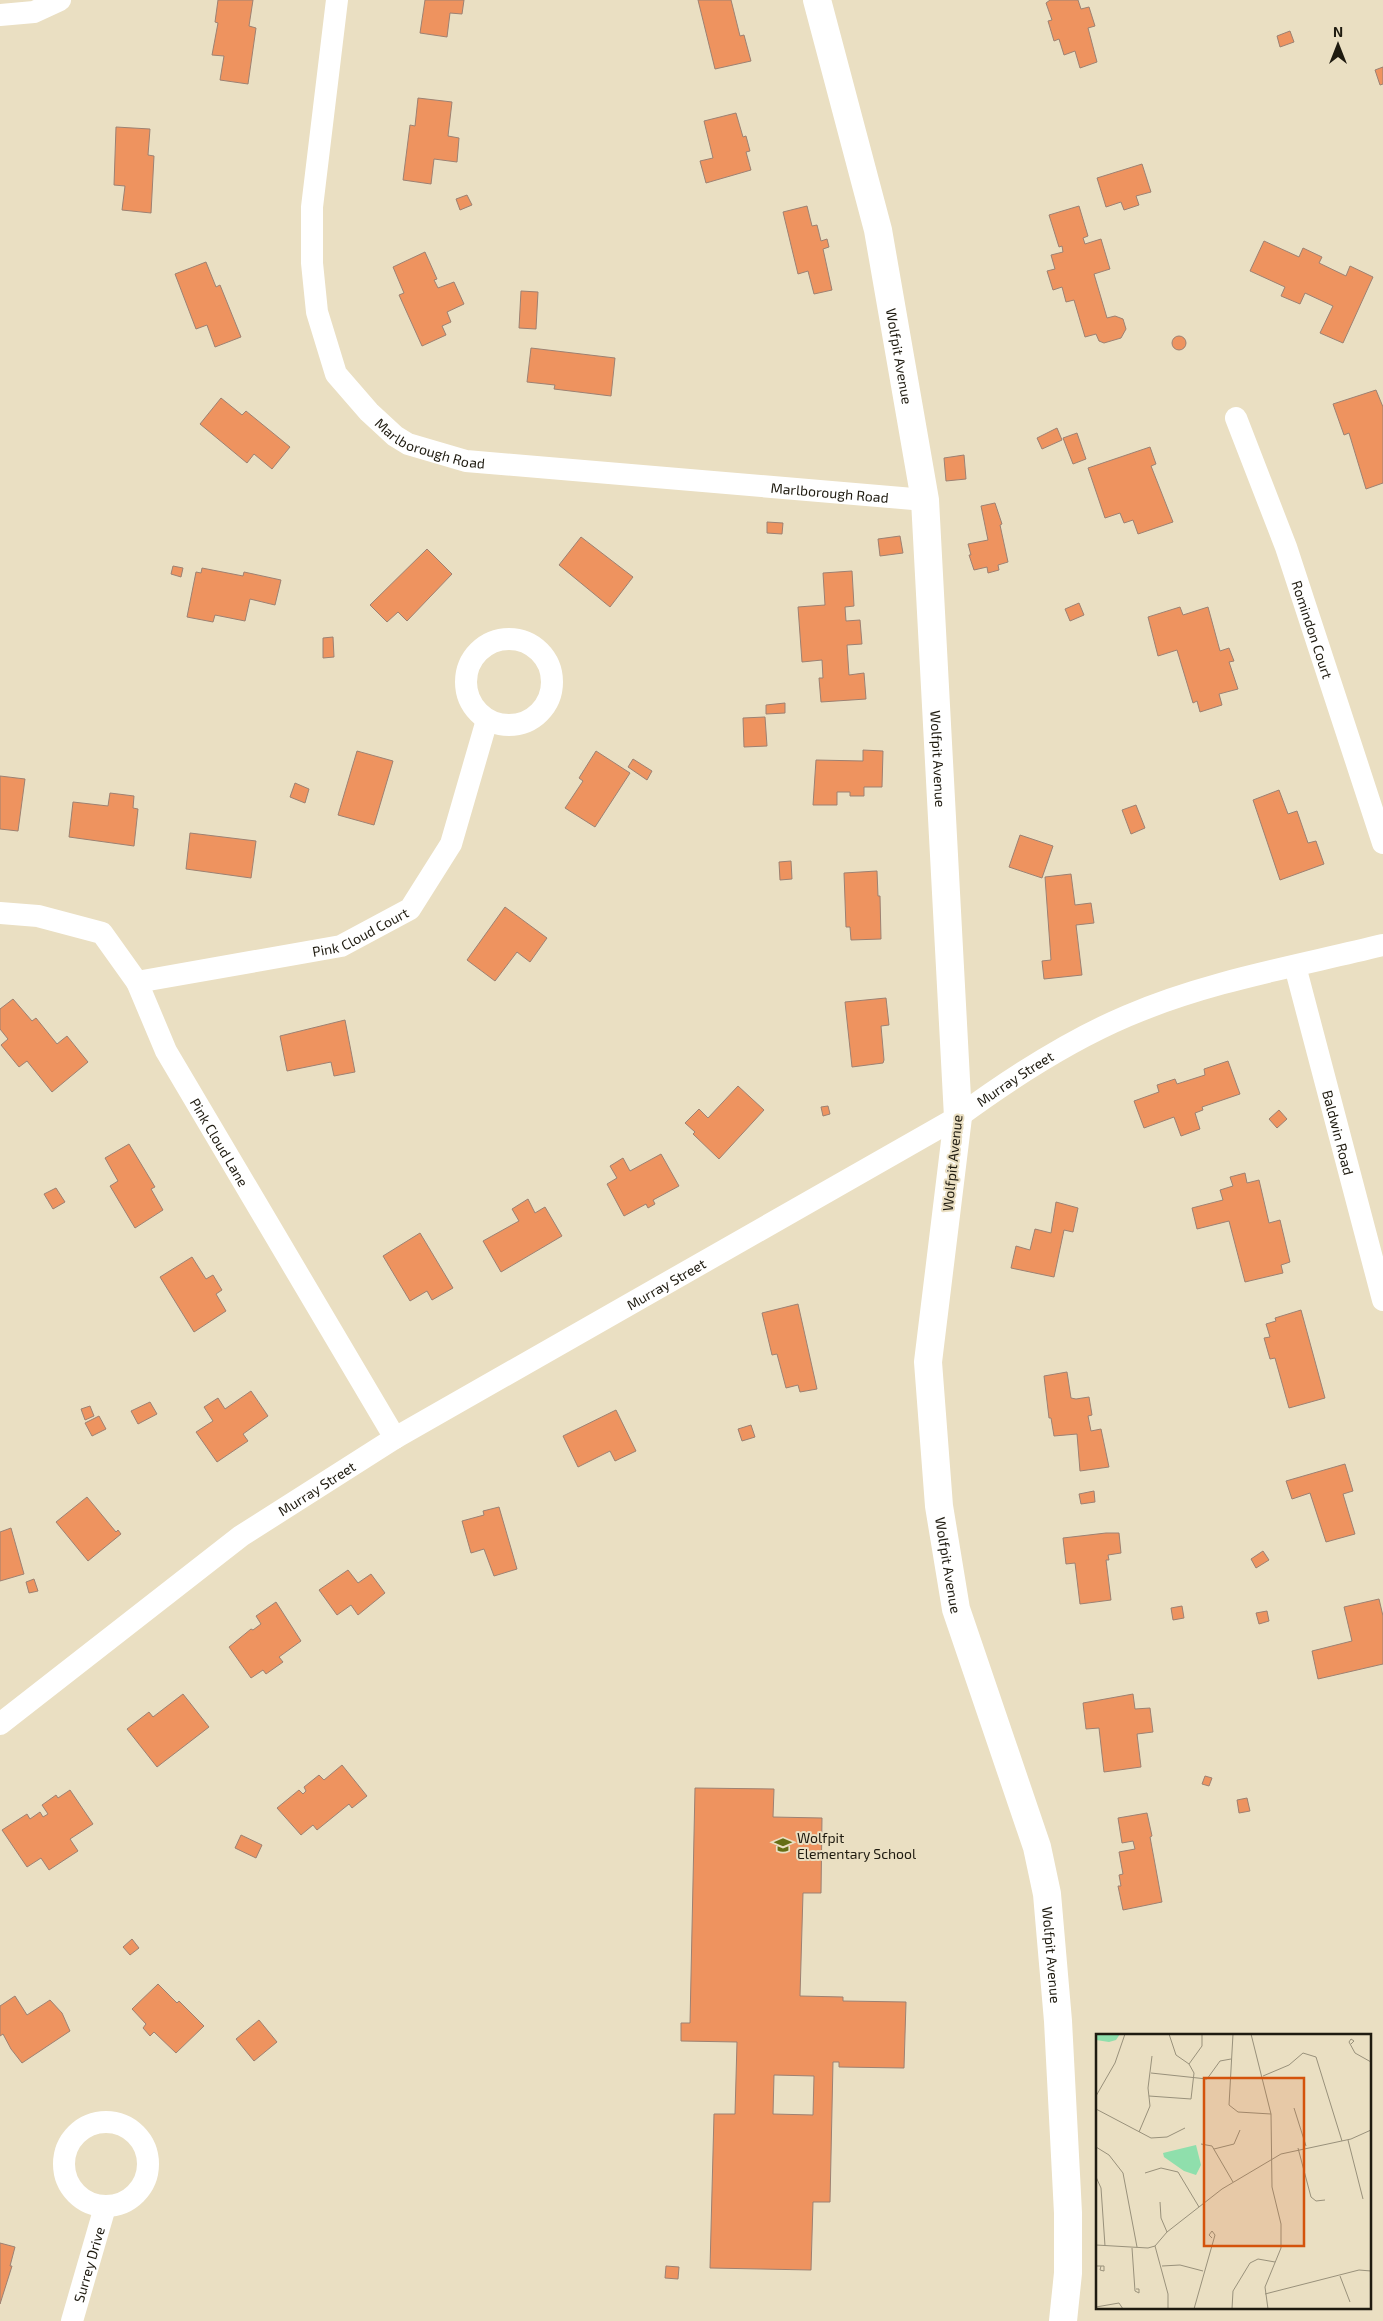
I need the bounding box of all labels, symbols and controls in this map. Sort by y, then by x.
north arrow [1313,20,1363,70]
text: N [1333,23,1343,40]
street label: Wolfpit Avenue [883,307,917,405]
street label: Marlborough Road [372,414,486,471]
street label: Marlborough Road [770,478,889,505]
street label: Romindon Court [1289,578,1337,681]
street label: Wolfpit Avenue [928,710,950,808]
street label: Pink Cloud Court [311,903,411,959]
street label: Murray Street [973,1047,1056,1110]
street label: Baldwin Road [1320,1088,1358,1177]
street label: Pink Cloud Lane [187,1095,253,1189]
street label: Wolfpit Avenue [938,1114,966,1212]
street label: Murray Street [623,1254,708,1313]
street label: Murray Street [275,1457,358,1519]
street label: Wolfpit Avenue [932,1516,965,1616]
place label: Wolfpit Elementary School [797,1829,917,1862]
school or university icon: Wolfpit Elementary School [773,1835,793,1855]
street label: Wolfpit Avenue [1040,1906,1065,2004]
inset map [1096,2034,1370,2308]
street label: Surrey Drive [69,2225,107,2304]

